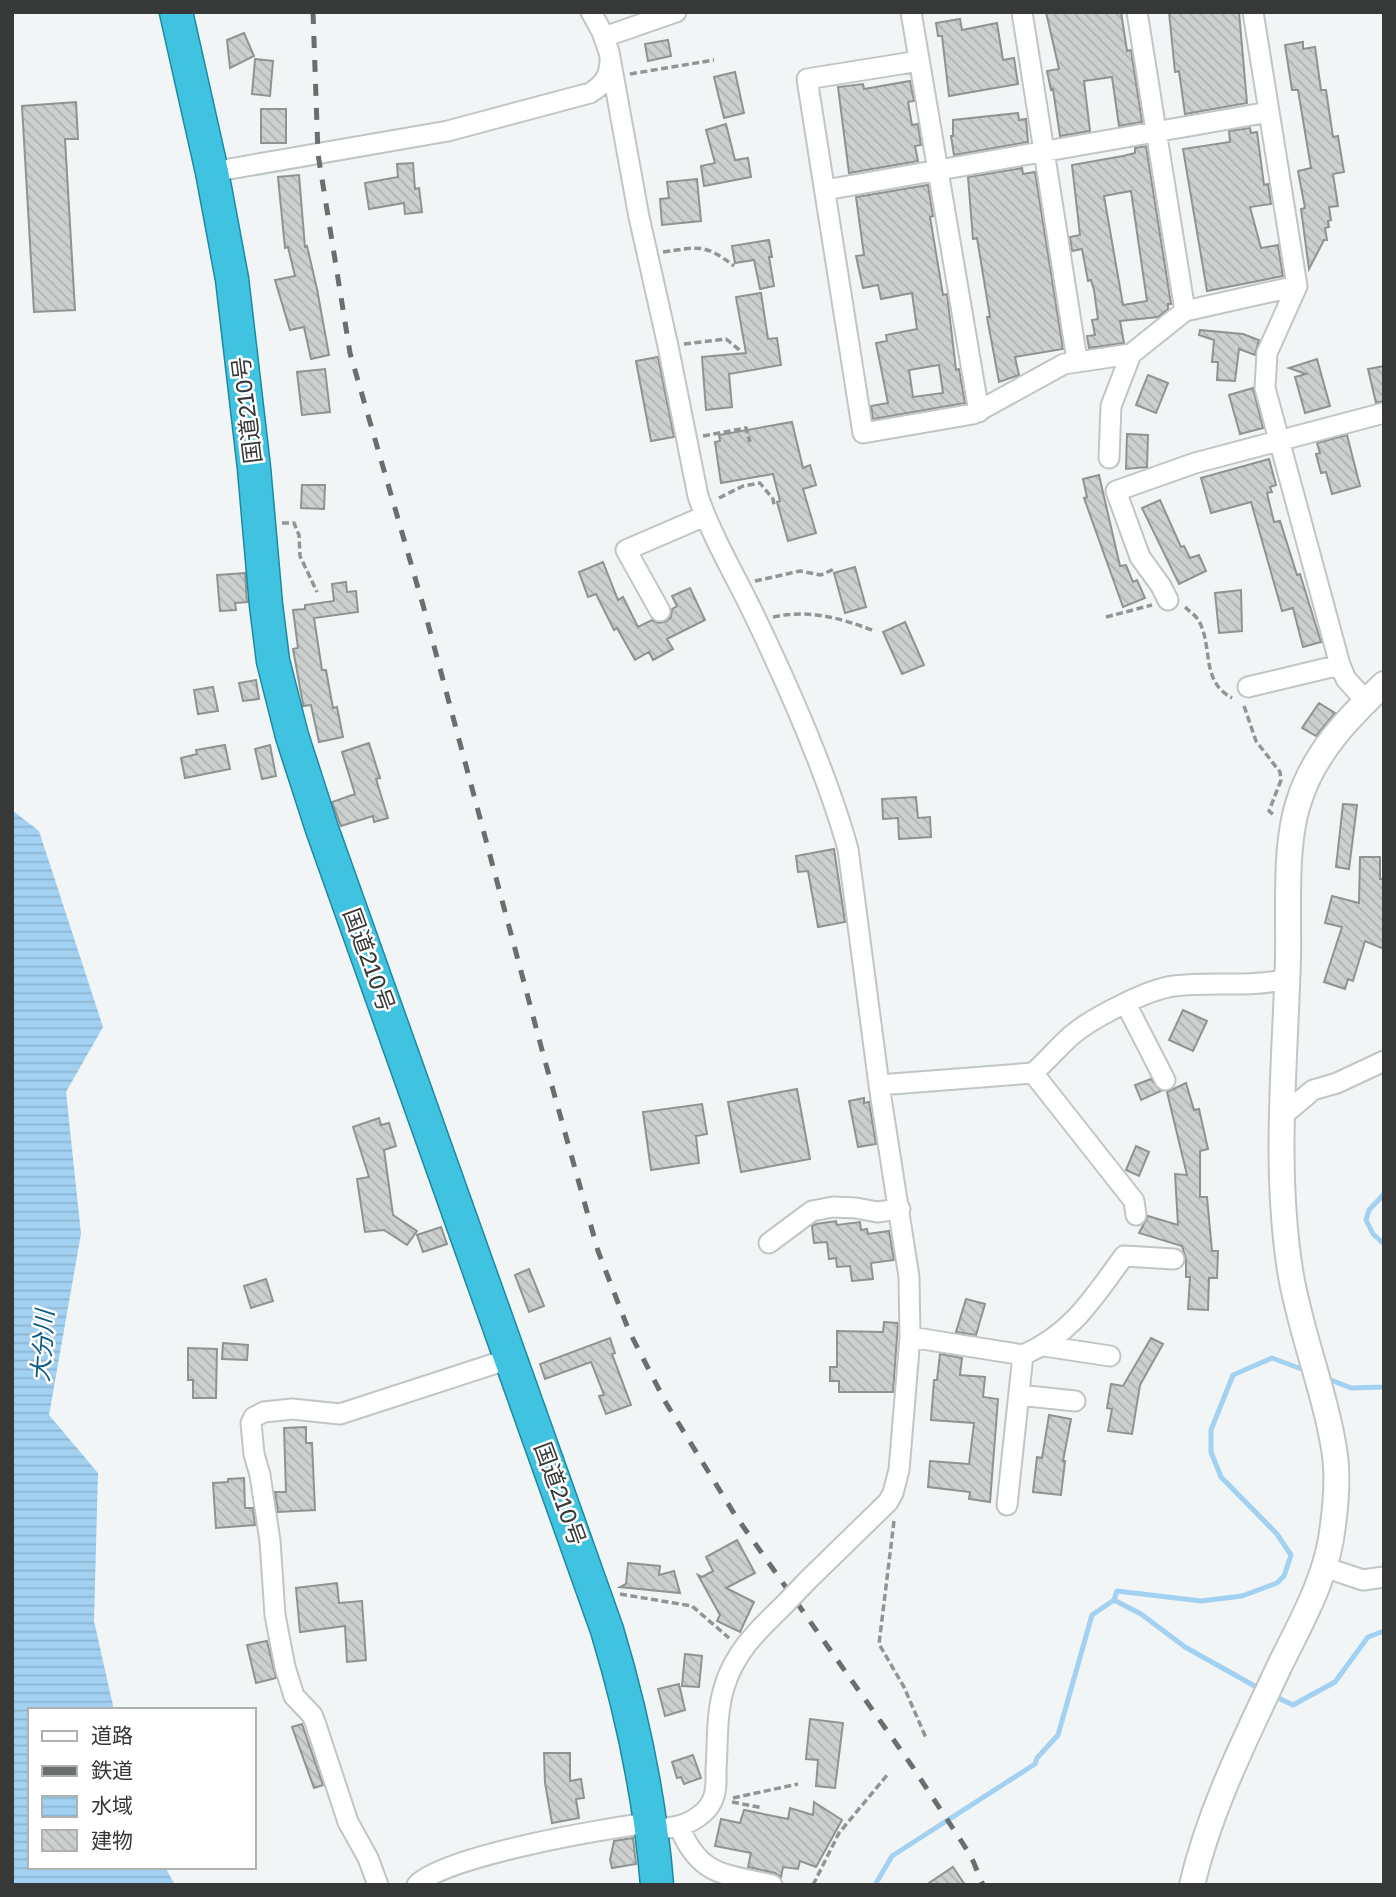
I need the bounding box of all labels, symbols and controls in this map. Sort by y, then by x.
street label: 国道210号 [226,355,266,465]
street label: 国道210号 [338,904,402,1015]
water label: 大分川 [25,1306,59,1383]
street label: 国道210号 [529,1438,593,1549]
legend [28,1708,256,1869]
text: 道路 [91,1722,133,1748]
text: 鉄道 [91,1757,133,1783]
text: 水域 [91,1792,133,1818]
text: 建物 [91,1827,133,1853]

